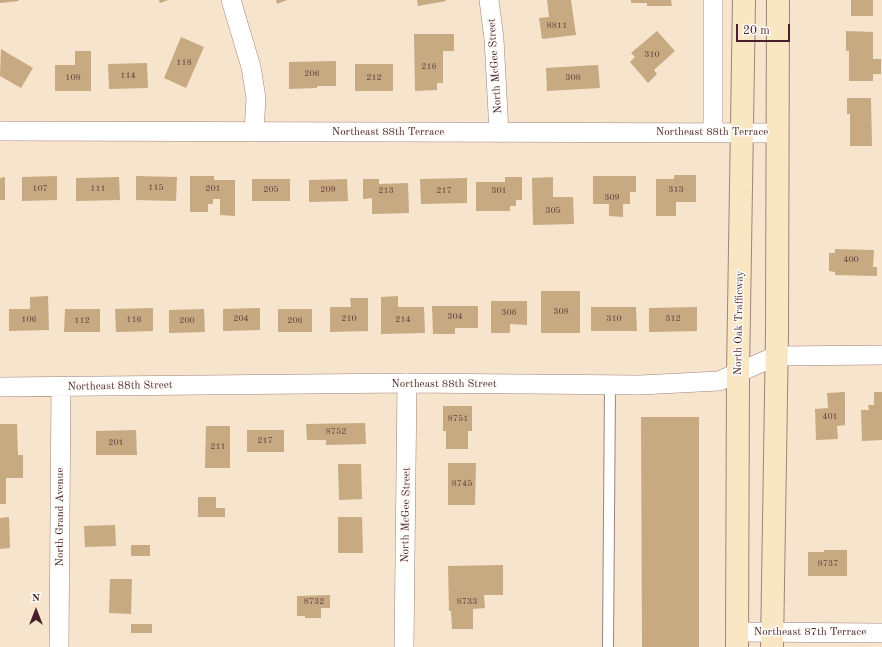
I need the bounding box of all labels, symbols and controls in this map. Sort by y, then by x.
scale bar [738,16,792,42]
street label: North McGee Street [485,18,505,114]
house number: 8811 [547,21,567,31]
text: 20 m [743,25,770,37]
house number: 310 [644,50,660,60]
house number: 118 [176,58,192,68]
house number: 216 [421,62,437,72]
house number: 206 [304,69,320,79]
house number: 114 [120,71,136,81]
house number: 108 [65,73,81,83]
house number: 212 [366,73,382,83]
house number: 308 [565,73,581,83]
street label: Northeast 88th Terrace [332,125,444,139]
street label: Northeast 88th Terrace [656,125,768,139]
house number: 115 [148,183,164,193]
house number: 107 [32,184,48,194]
house number: 111 [90,184,106,194]
house number: 201 [205,184,221,194]
house number: 205 [263,185,279,195]
house number: 209 [320,185,336,195]
house number: 313 [668,185,684,195]
house number: 213 [378,186,394,196]
house number: 217 [436,186,452,196]
house number: 301 [491,186,507,196]
house number: 309 [604,193,620,203]
house number: 305 [545,206,561,216]
house number: 400 [843,255,859,265]
street label: North Oak Trafficway [731,271,747,375]
house number: 308 [553,307,569,317]
house number: 306 [501,308,517,318]
house number: 304 [447,312,463,322]
house number: 204 [233,314,249,324]
house number: 210 [341,314,357,324]
house number: 310 [606,314,622,324]
house number: 312 [665,314,681,324]
house number: 106 [21,315,37,325]
house number: 116 [126,315,142,325]
house number: 214 [395,315,411,325]
house number: 112 [74,316,90,326]
house number: 200 [179,316,195,326]
house number: 206 [287,316,303,326]
street label: Northeast 88th Street [391,377,497,391]
street label: Northeast 88th Street [67,378,173,394]
house number: 401 [822,412,838,422]
house number: 8751 [448,414,468,424]
house number: 8752 [326,427,346,437]
house number: 217 [257,436,273,446]
house number: 201 [108,438,124,448]
house number: 211 [210,442,226,452]
street label: North McGee Street [399,467,413,563]
street label: North Grand Avenue [53,468,67,566]
house number: 8745 [452,479,472,489]
house number: 8737 [818,559,838,569]
north arrow [16,591,56,631]
text: N [32,593,40,604]
house number: 8732 [304,597,324,607]
house number: 8733 [457,597,477,607]
street label: Northeast 87th Terrace [754,625,866,639]

